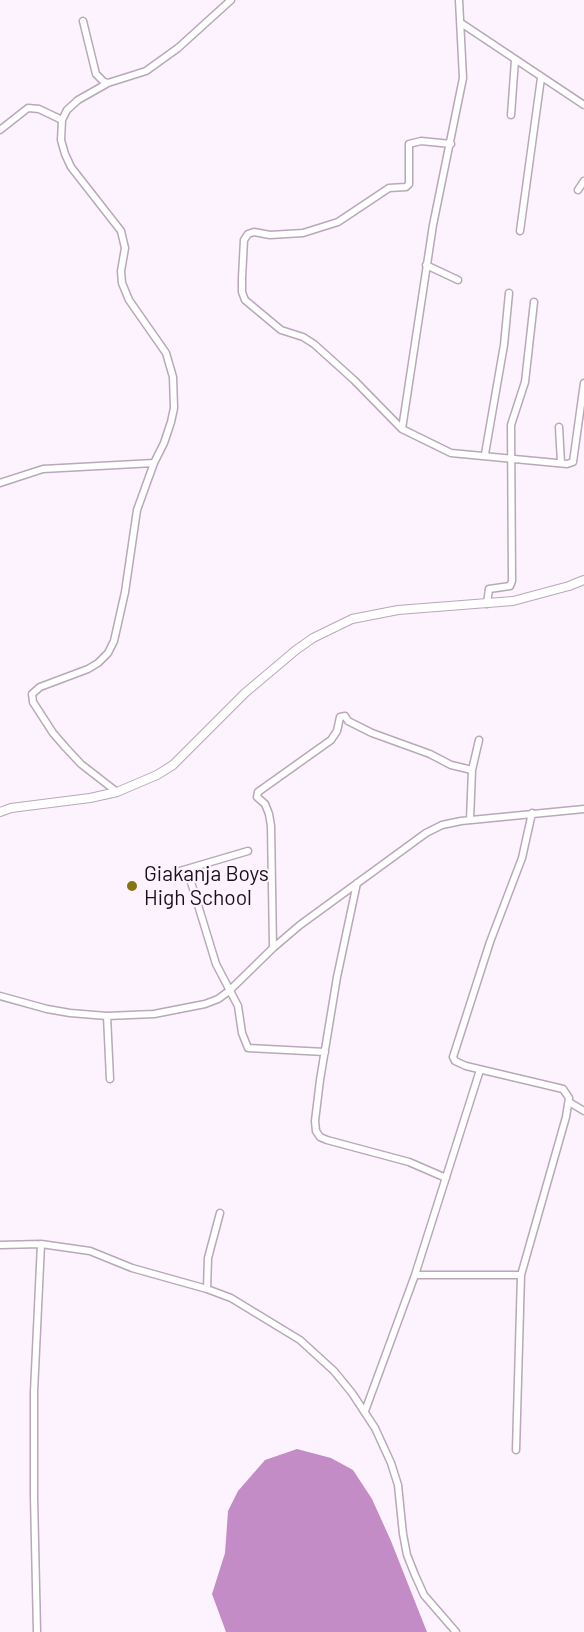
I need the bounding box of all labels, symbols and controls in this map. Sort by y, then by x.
place label: Giakanja Boys High School [144,861,269,911]
marker: Giakanja Boys High School [125,879,139,893]

